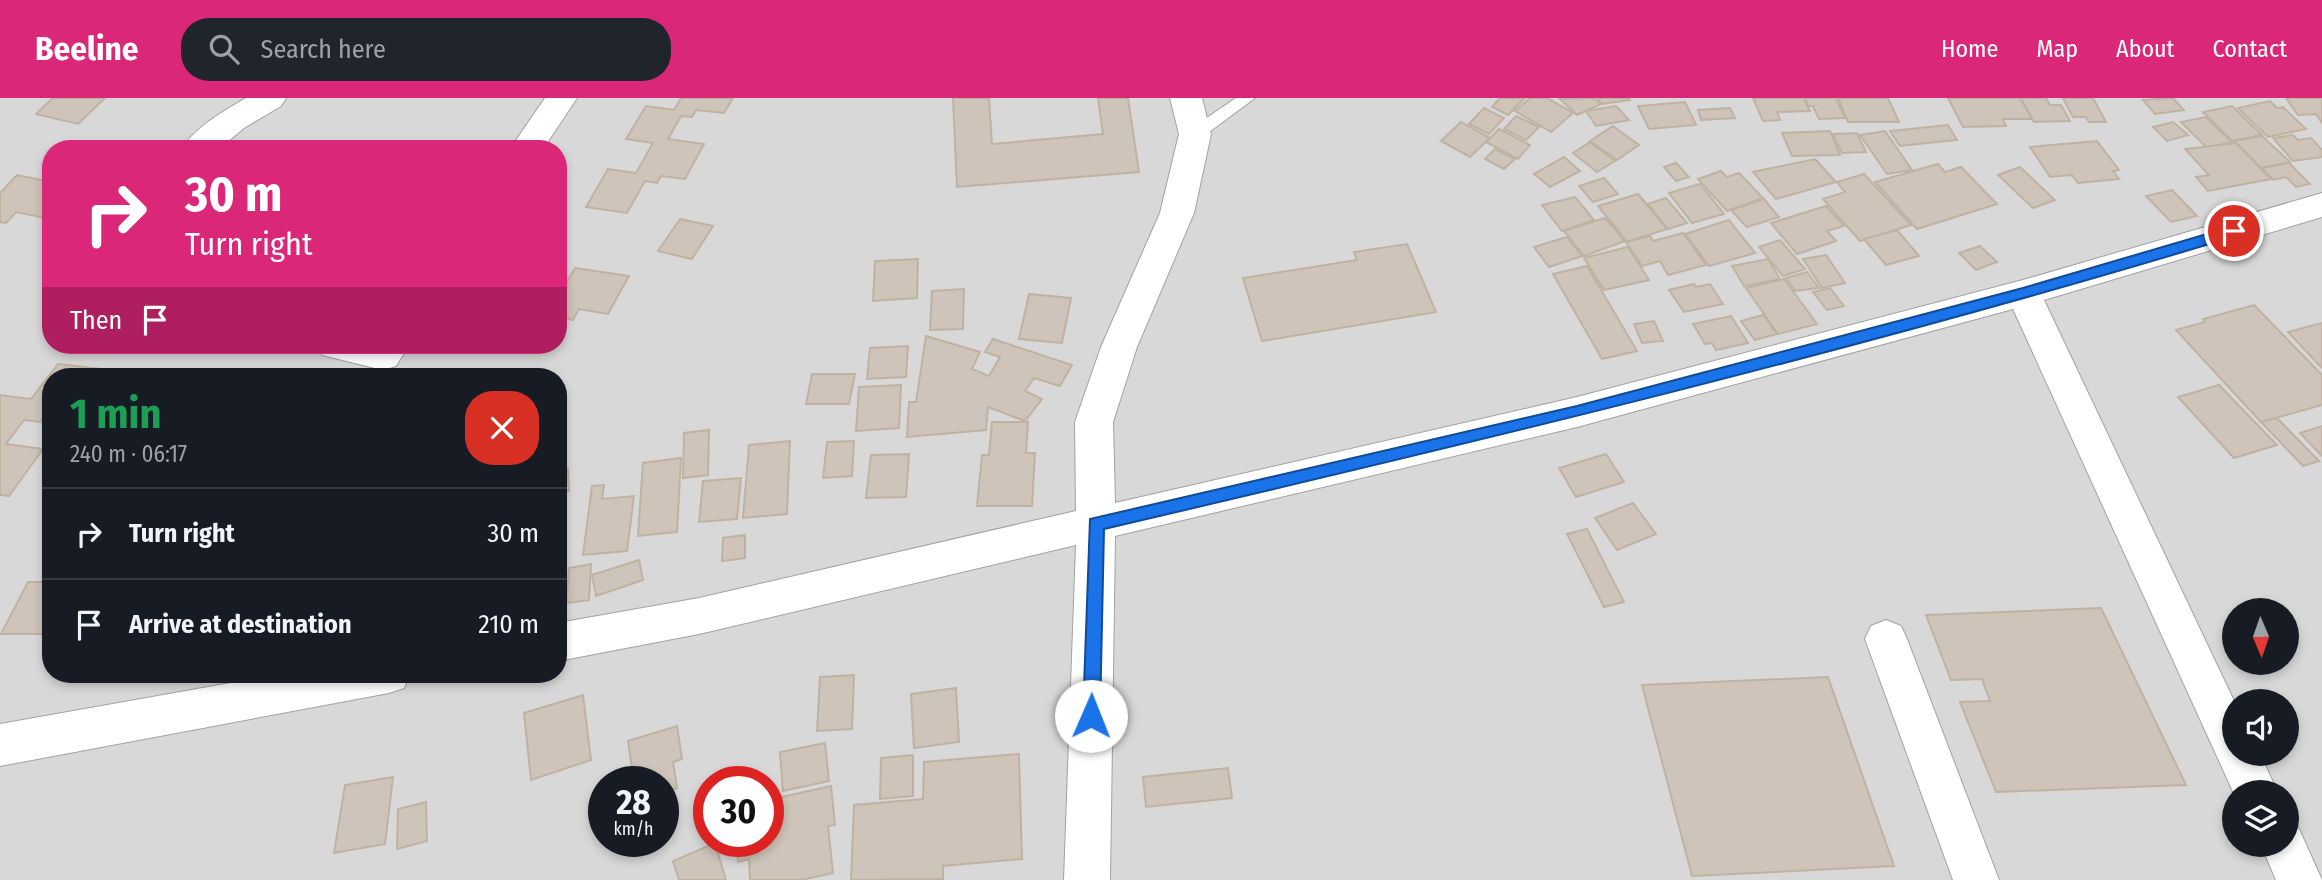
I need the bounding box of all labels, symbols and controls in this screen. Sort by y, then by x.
search box [181,18,671,81]
text: Beeline [35,29,139,69]
icon: search [205,30,243,68]
text: Search here [261,34,386,65]
text: Home [1941,35,1998,63]
text: Map [2036,35,2078,63]
text: About [2116,35,2174,63]
text: Contact [2212,35,2287,63]
text: 30 m [185,165,283,224]
icon: right [70,168,161,259]
pin [2204,201,2264,261]
icon: arrive [2215,212,2253,250]
text: Turn right [185,225,312,263]
icon: arrive [136,301,174,339]
text: Then [70,305,122,336]
text: 1 min [70,389,161,439]
button: close [465,391,539,465]
text: 240 m · 06:17 [70,440,187,468]
icon: right [70,515,108,553]
text: Turn right [129,518,235,549]
text: 30 m [488,518,539,549]
north arrow [2222,598,2300,676]
map controls [2222,598,2299,857]
icon: arrive [70,606,108,644]
text: Arrive at destination [129,609,352,640]
text: 210 m [478,609,539,640]
position arrow [1054,679,1128,753]
button: sound [2222,689,2299,766]
speed limit sign: 30 [693,766,784,857]
button: layers [2222,780,2299,857]
text: 28 [616,781,651,823]
text: km/h [613,818,654,840]

